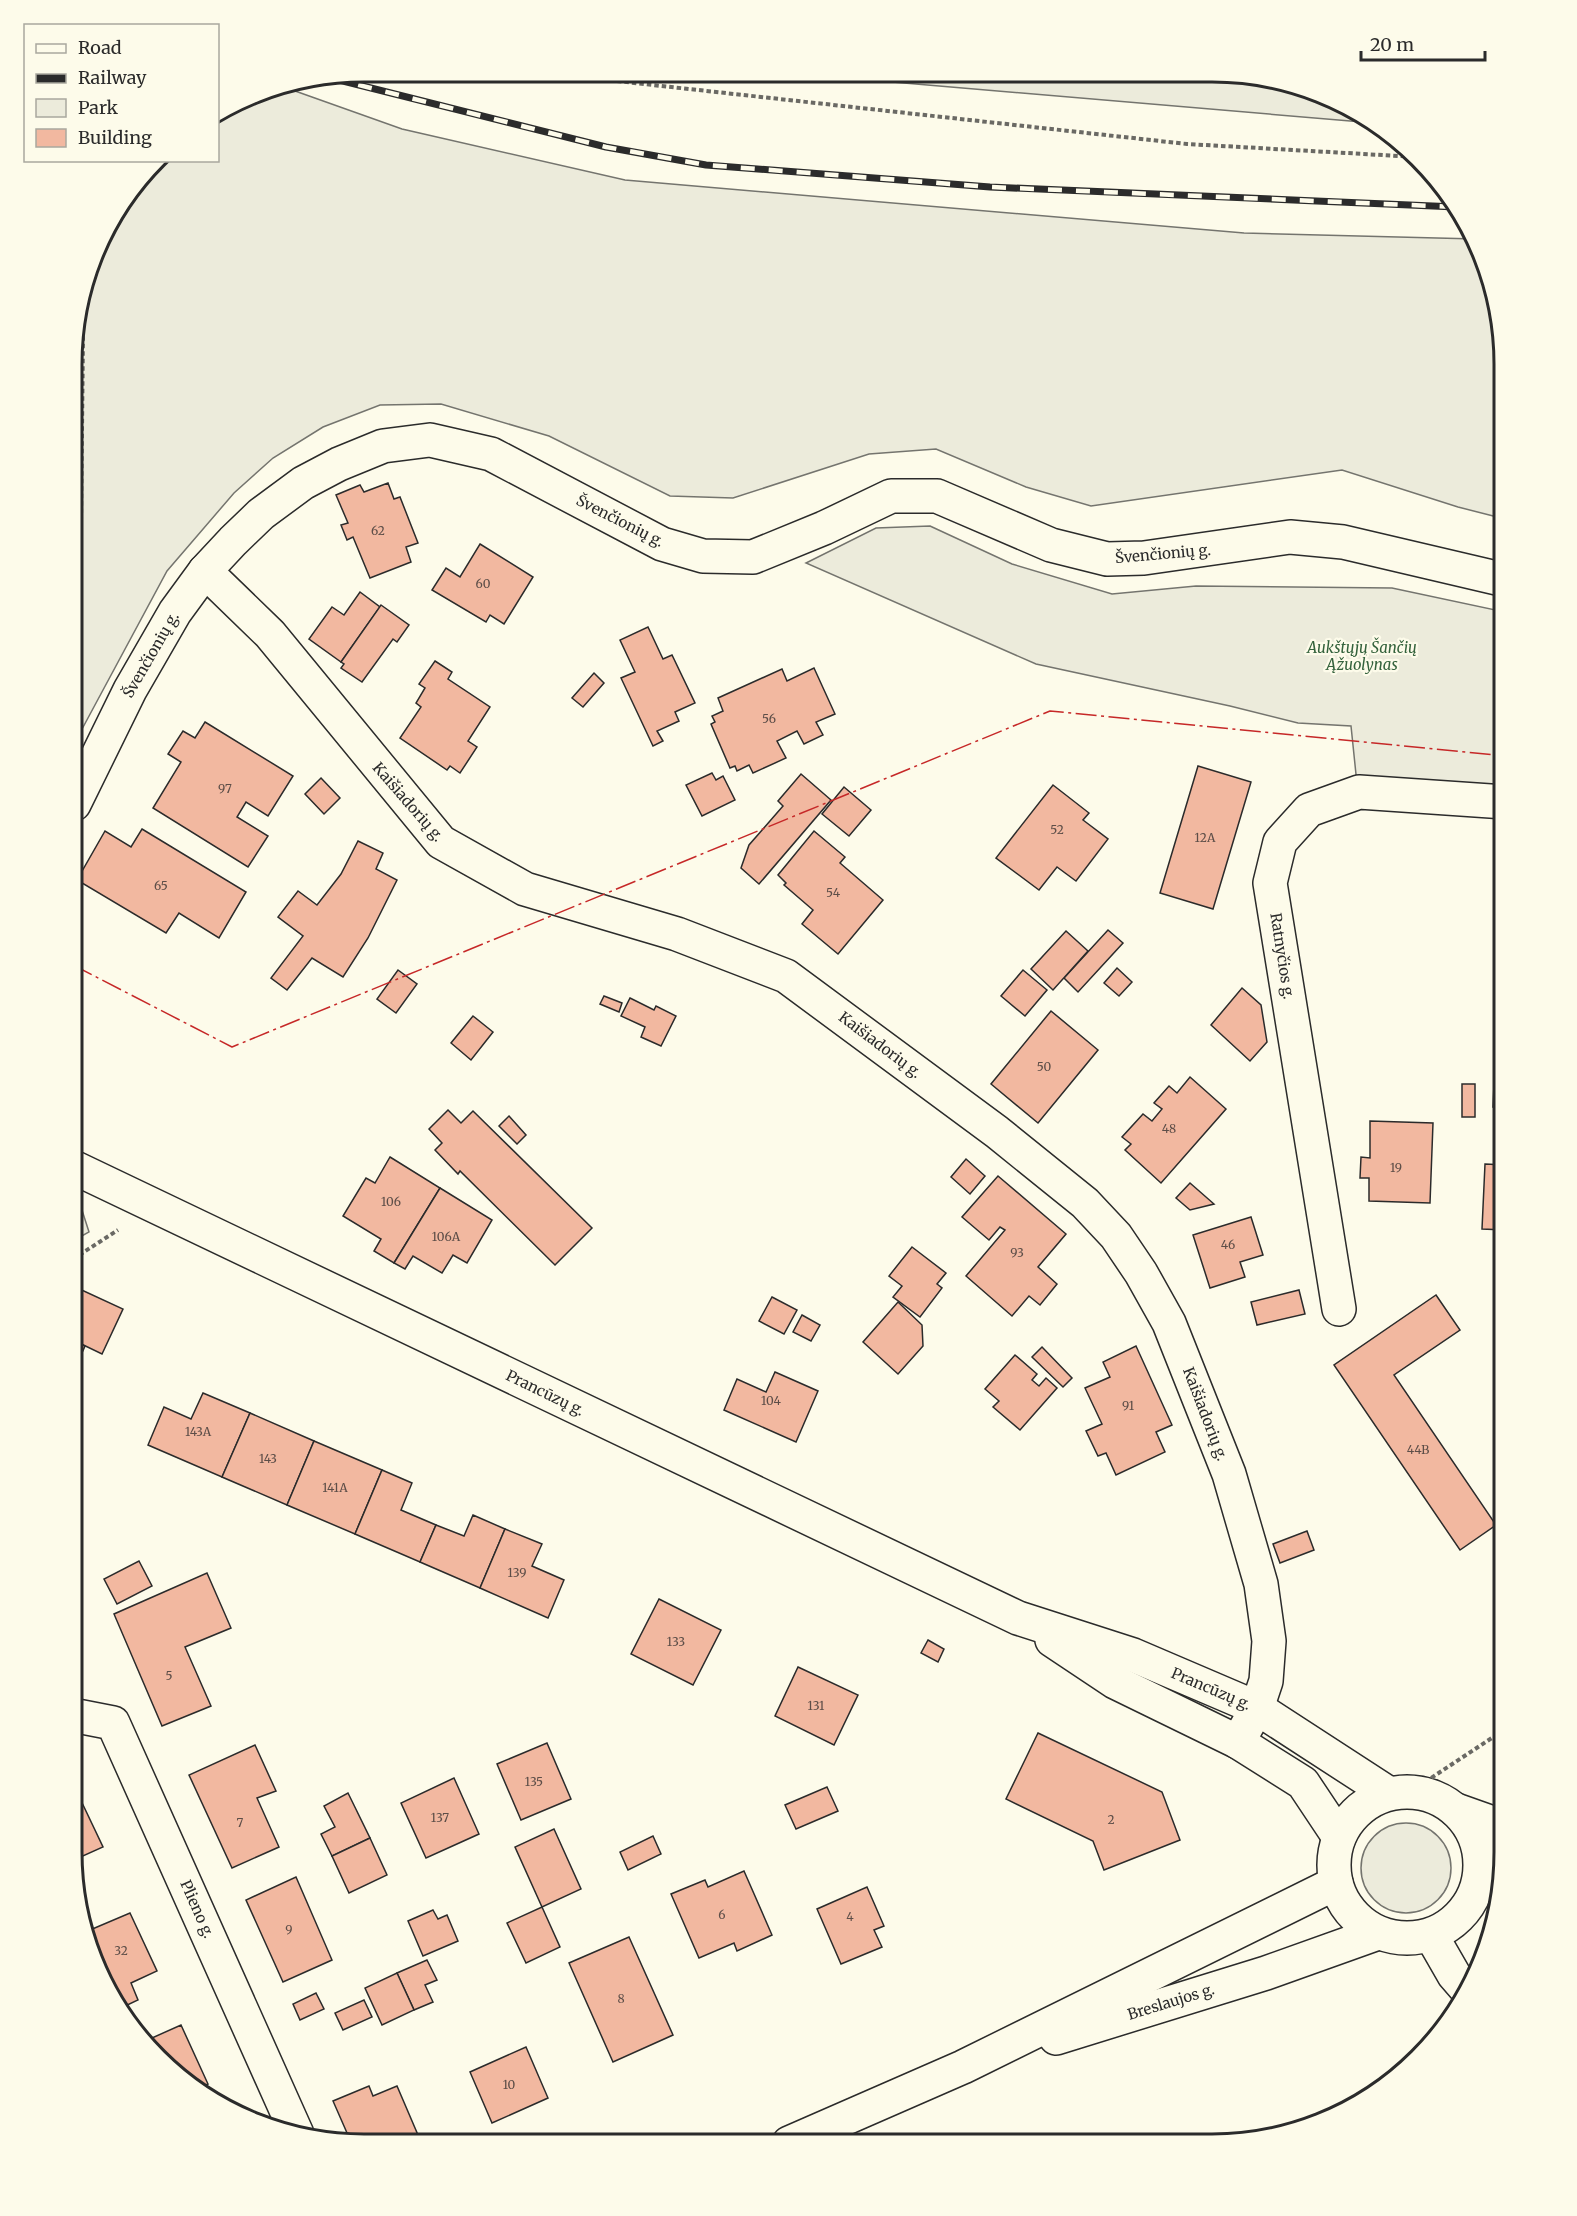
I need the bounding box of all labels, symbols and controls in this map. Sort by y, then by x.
legend [24,24,219,162]
scale bar [1361,24,1486,62]
text: 20 m [1370,33,1414,56]
text: Road [78,36,122,59]
text: Railway [78,66,147,89]
text: Park [78,96,119,119]
text: Building [78,126,152,149]
street label: Švenčionių g. [573,489,668,551]
house number: 62 [371,523,385,538]
street label: Švenčionių g. [1114,539,1212,567]
house number: 60 [476,576,491,591]
street label: Švenčionių g. [117,608,183,701]
park label: Aukštųjų Šančių Ąžuolynas [1306,637,1417,674]
house number: 56 [762,711,776,726]
street label: Kaišiadorių g. [369,758,448,845]
house number: 97 [218,781,232,796]
house number: 52 [1050,822,1064,837]
house number: 12A [1195,830,1216,845]
house number: 65 [154,878,168,893]
house number: 54 [826,885,841,900]
street label: Ratnyčios g. [1266,911,1299,1000]
street label: Kaišiadorių g. [835,1007,925,1082]
house number: 50 [1037,1059,1052,1074]
house number: 48 [1162,1121,1176,1136]
house number: 19 [1390,1160,1402,1175]
house number: 106 [381,1194,401,1209]
house number: 106A [432,1229,461,1244]
house number: 46 [1221,1237,1235,1252]
house number: 93 [1010,1245,1024,1260]
street label: Kaišiadorių g. [1179,1364,1232,1463]
street label: Prancūzų g. [503,1365,588,1420]
house number: 104 [761,1393,782,1408]
house number: 91 [1122,1398,1135,1413]
house number: 143A [185,1424,212,1439]
house number: 44B [1407,1442,1429,1457]
house number: 143 [259,1451,277,1466]
house number: 141A [322,1480,348,1495]
house number: 139 [508,1565,526,1580]
house number: 133 [667,1634,685,1649]
street label: Prancūzų g. [1168,1663,1254,1714]
house number: 5 [165,1668,173,1683]
house number: 131 [808,1698,825,1713]
house number: 135 [525,1774,543,1789]
house number: 137 [431,1810,449,1825]
house number: 2 [1107,1812,1115,1827]
house number: 7 [237,1815,244,1830]
street label: Plieno g. [176,1877,219,1941]
house number: 6 [718,1907,726,1922]
house number: 4 [846,1909,854,1924]
house number: 9 [285,1922,293,1937]
house number: 32 [114,1943,128,1958]
street label: Breslaujos g. [1125,1979,1217,2024]
house number: 8 [617,1991,625,2006]
house number: 10 [503,2077,516,2092]

